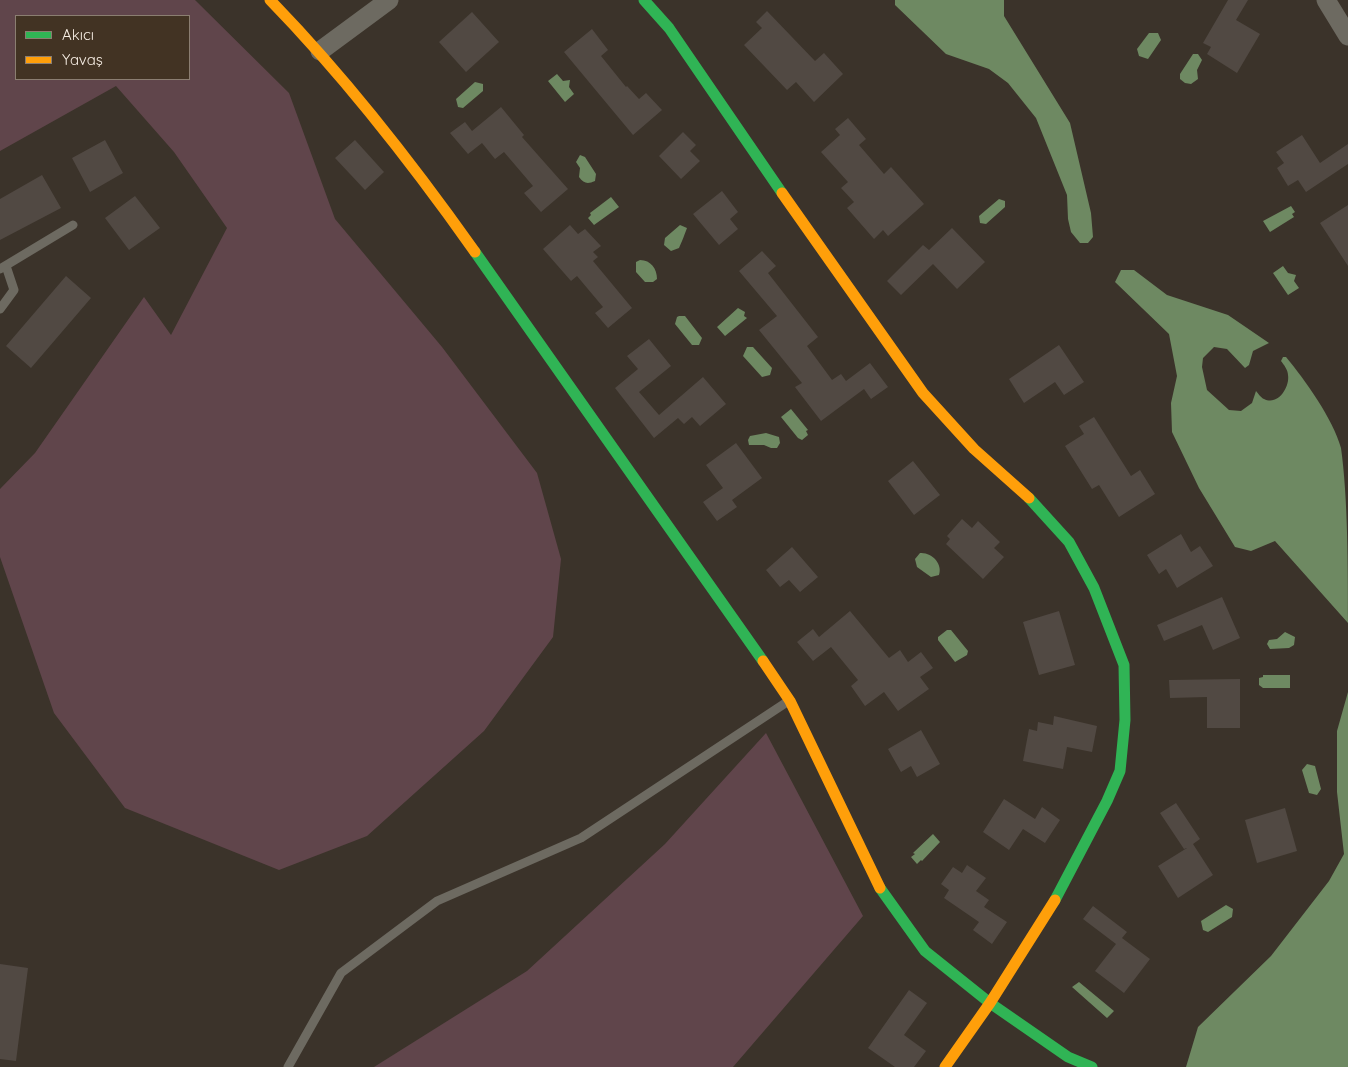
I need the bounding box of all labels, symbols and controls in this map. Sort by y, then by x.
legend [15,15,190,80]
text: Akıcı [62,25,94,44]
text: Yavaş [62,50,103,69]

